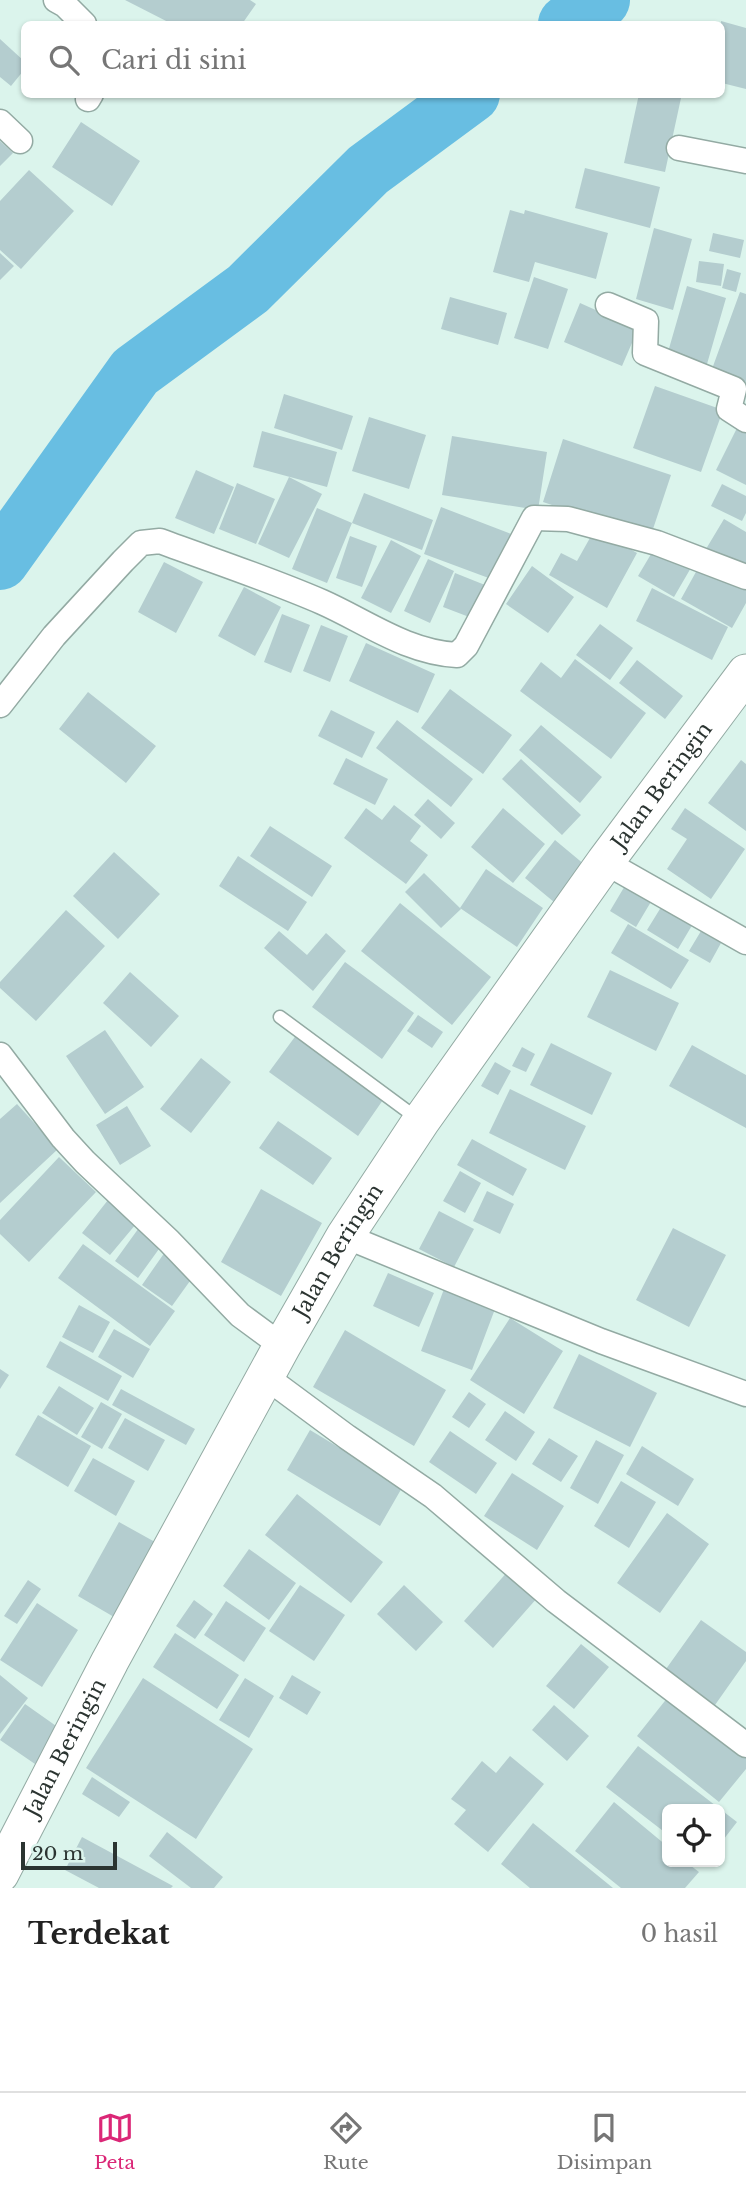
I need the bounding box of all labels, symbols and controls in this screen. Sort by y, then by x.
search box [21,21,725,98]
icon: search [45,41,83,79]
text: Cari di sini [101,44,246,76]
street label: Jalan Beringin [604,717,718,857]
street label: Jalan Beringin [286,1179,389,1325]
street label: Jalan Beringin [17,1674,112,1824]
map controls [662,1804,725,1867]
button: locate [662,1804,725,1867]
scale bar [21,1839,117,1871]
text: 20 m [32,1842,83,1865]
text: Terdekat [28,1915,170,1952]
text: 0 hasil [641,1920,718,1948]
tab: Peta [94,2109,135,2174]
tab: Rute [323,2109,369,2174]
tab: Disimpan [557,2109,652,2174]

